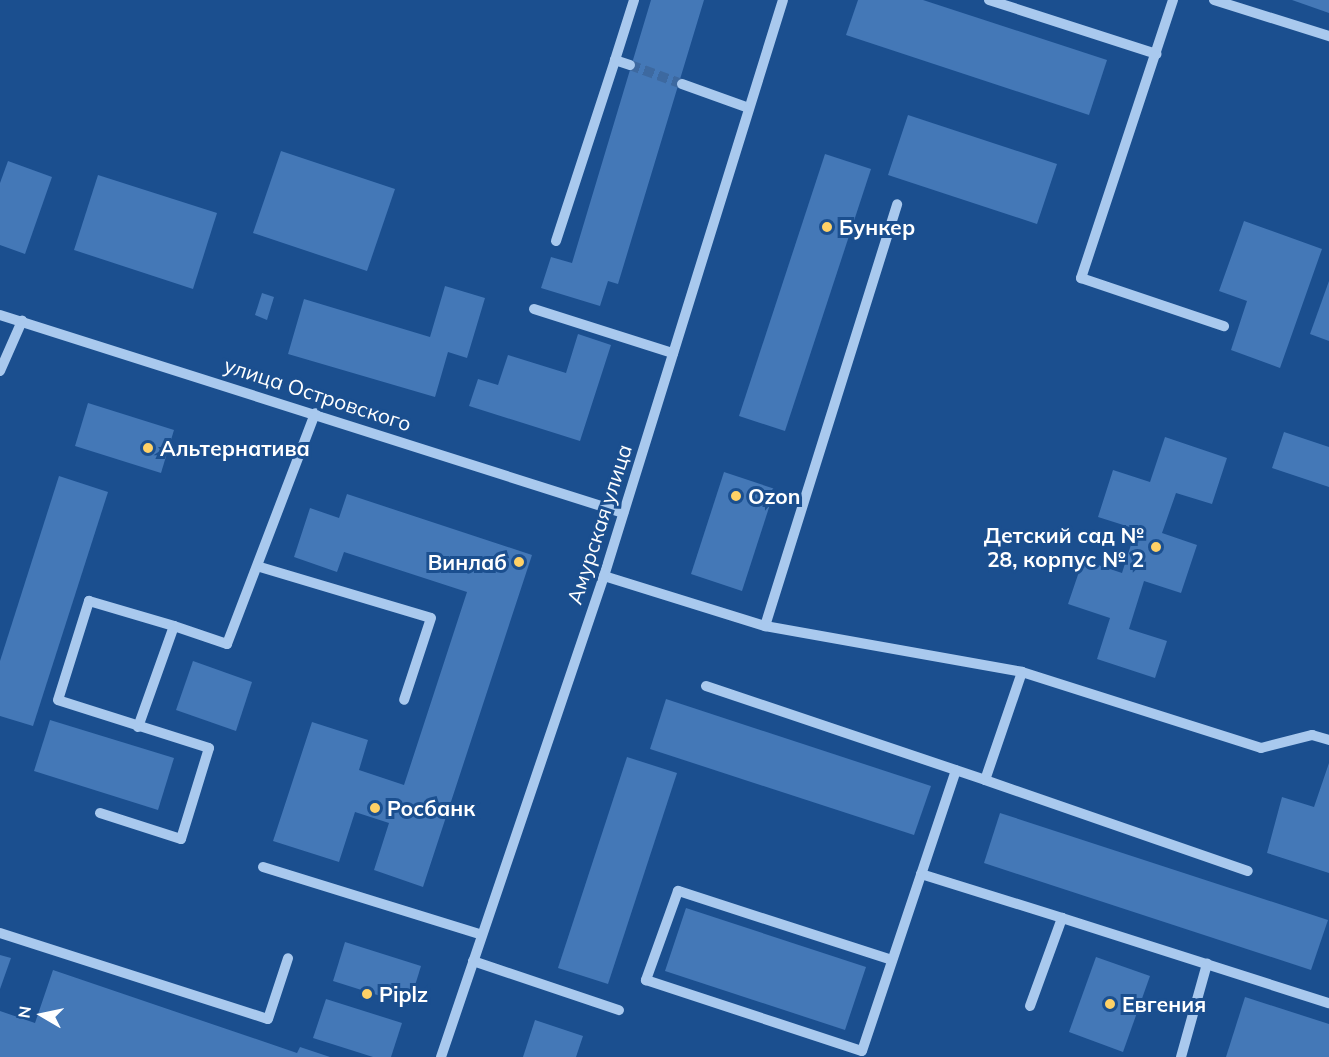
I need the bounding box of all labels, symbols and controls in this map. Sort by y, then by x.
place label: Бункер [839,214,915,240]
marker: Бункер [820,220,834,234]
street label: улица Островского [221,352,415,436]
place label: Альтернатива [160,435,310,461]
marker: Альтернатива [141,441,155,455]
street label: Амурская улица [561,441,637,607]
place label: Ozon [748,483,800,509]
marker: Ozon [729,489,743,503]
place label: Детский сад № 28, корпус № 2 [984,522,1144,572]
marker: Детский сад № 28, корпус № 2 [1149,540,1163,554]
place label: Винлаб [428,549,507,575]
marker: Винлаб [512,555,526,569]
place label: Росбанк [387,795,475,821]
marker: Росбанк [368,801,382,815]
place label: Piplz [379,981,428,1007]
north arrow [12,985,72,1045]
marker: Piplz [360,987,374,1001]
place label: Евгения [1122,991,1206,1017]
marker: Евгения [1103,997,1117,1011]
text: N [13,1005,35,1020]

